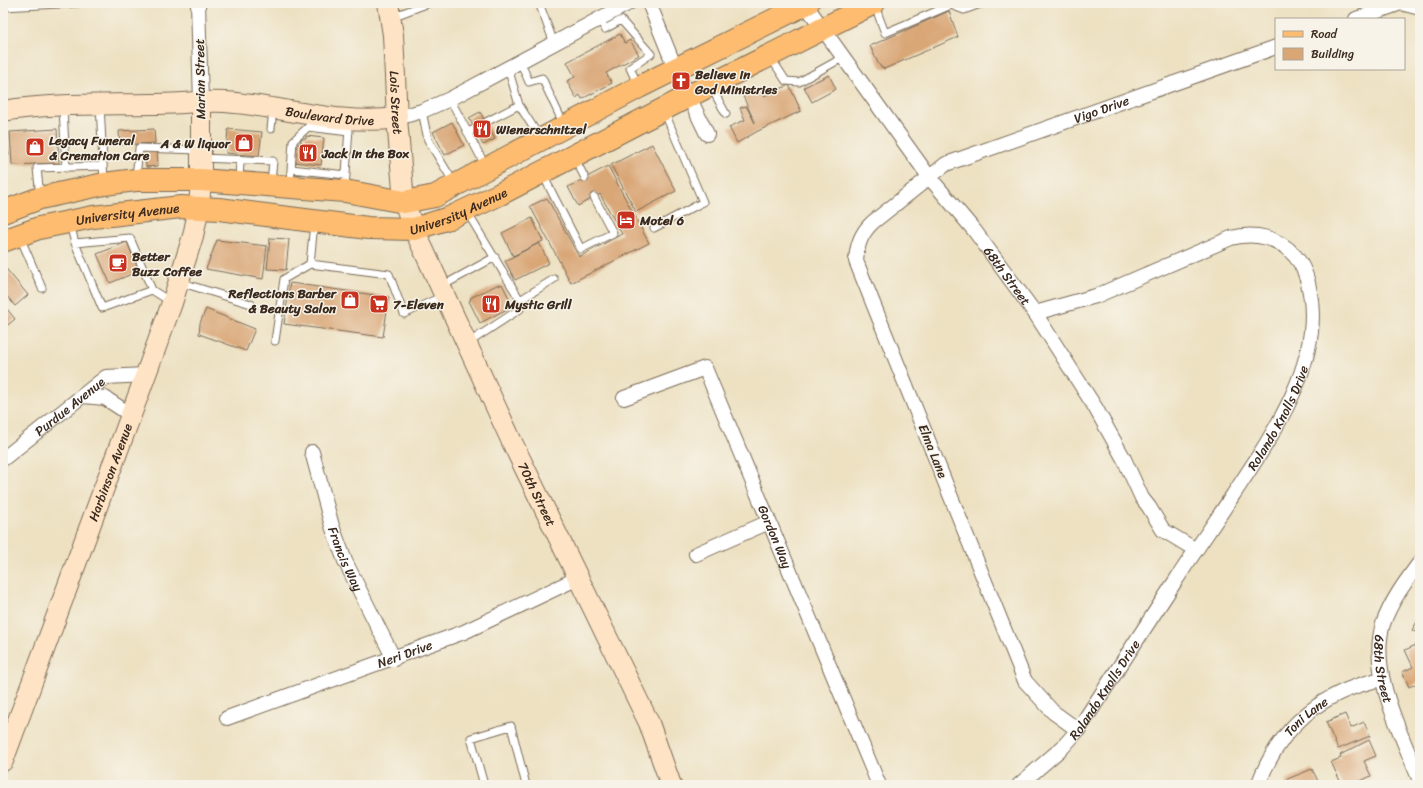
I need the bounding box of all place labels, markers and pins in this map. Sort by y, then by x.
place label: Believe in God Ministries [694,63,778,101]
church icon: Believe in God Ministries [670,70,692,92]
restaurant icon: Wienerschnitzel [471,118,493,140]
place label: Wienerschnitzel [496,118,588,141]
place label: Legacy Funeral & Cremation Care [49,129,150,167]
place label: A & W liquor [160,132,232,155]
shop icon: A & W liquor [233,132,255,154]
shop icon: Legacy Funeral & Cremation Care [24,136,46,158]
restaurant icon: Jack in the Box [297,142,319,164]
place label: Jack in the Box [321,142,409,165]
hotel icon: Motel 6 [615,209,637,231]
place label: Motel 6 [639,209,685,232]
place label: Better Buzz Coffee [132,245,202,283]
cafe icon: Better Buzz Coffee [107,252,129,274]
place label: Reflections Barber & Beauty Salon [228,282,338,320]
shop icon: Reflections Barber & Beauty Salon [339,289,361,311]
supermarket icon: 7-Eleven [368,293,390,315]
place label: 7-Eleven [393,293,445,316]
restaurant icon: Mystic Grill [480,293,502,315]
place label: Mystic Grill [504,293,573,316]

